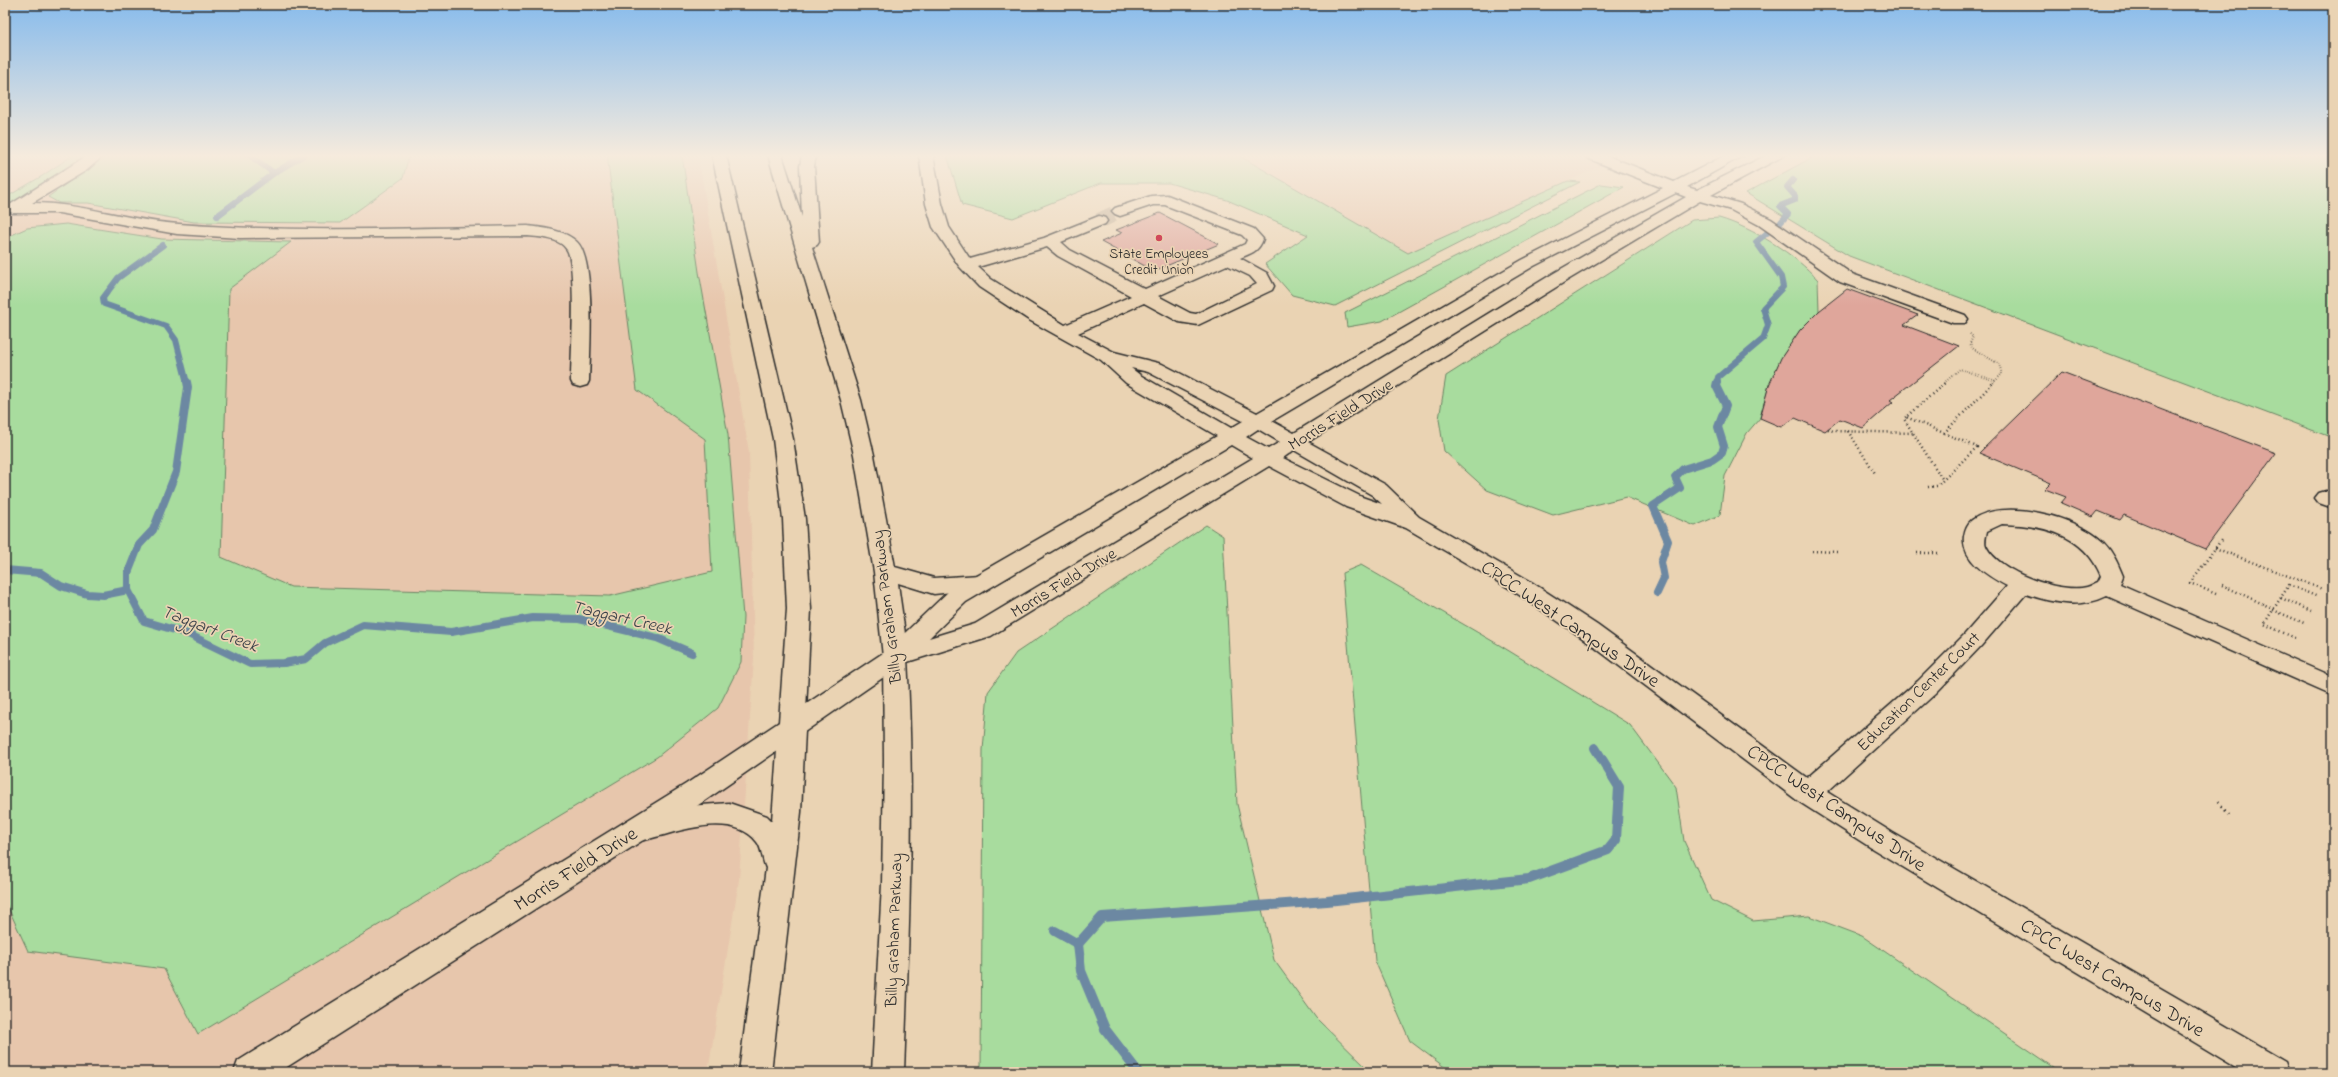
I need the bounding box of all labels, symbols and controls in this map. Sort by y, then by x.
marker: State Employees Credit Union [1154,233,1164,243]
place label: State Employees Credit Union [1109,244,1209,281]
street label: Morris Field Drive [1283,373,1398,458]
street label: Billy Graham Parkway [866,529,910,686]
street label: Morris Field Drive [1006,542,1122,625]
street label: CPCC West Campus Drive [1474,554,1665,696]
water label: Taggart Creek [569,595,675,643]
water label: Taggart Creek [157,600,262,661]
street label: Education Center Court [1852,626,1987,758]
street label: CPCC West Campus Drive [1740,738,1931,880]
street label: Morris Field Drive [509,821,644,920]
street label: Billy Graham Parkway [879,853,911,1009]
street label: CPCC West Campus Drive [2014,912,2209,1046]

